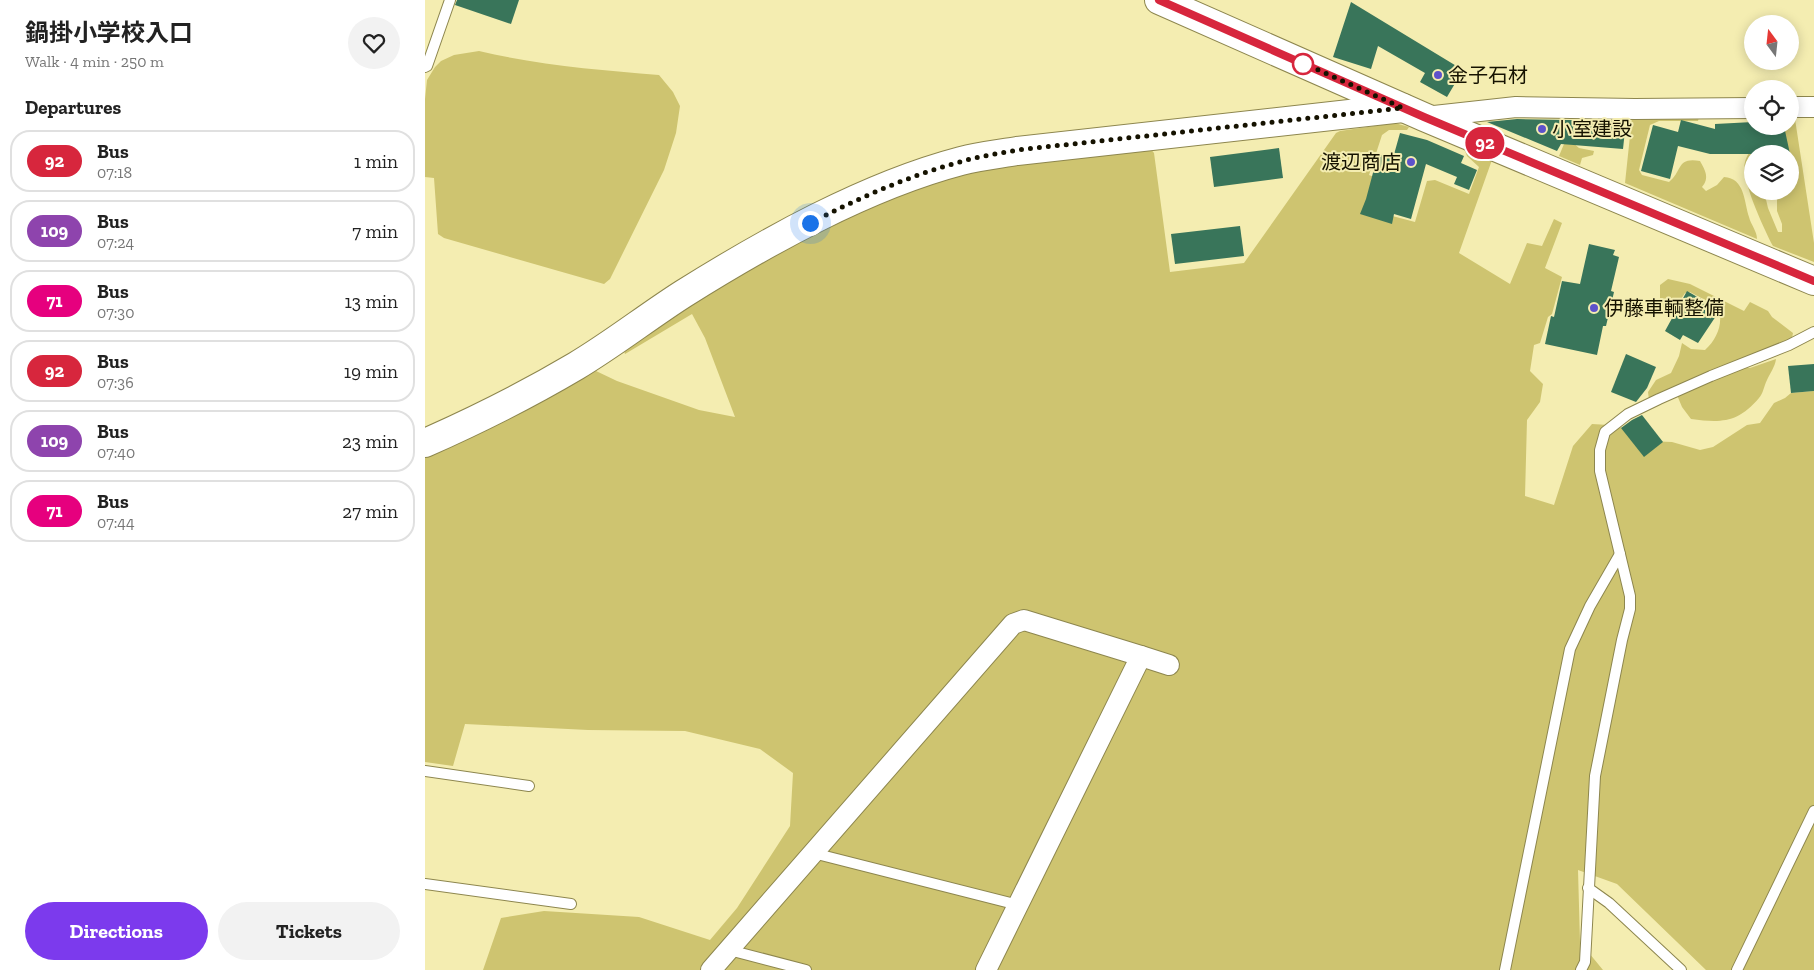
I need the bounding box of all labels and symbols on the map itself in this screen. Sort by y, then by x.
north arrow [1744,15,1799,70]
unlabelled marker [1292,53,1314,75]
place label: 金子石材 [1448,63,1528,87]
marker: 金子石材 [1432,69,1444,81]
place label: 小室建設 [1552,117,1632,141]
marker: 小室建設 [1536,123,1548,135]
line badge: 92 [1463,127,1507,159]
place label: 渡辺商店 [1321,150,1401,174]
marker: 渡辺商店 [1405,156,1417,168]
your location [798,211,823,236]
place label: 伊藤車輌整備 [1604,296,1724,320]
marker: 伊藤車輌整備 [1588,302,1600,314]

